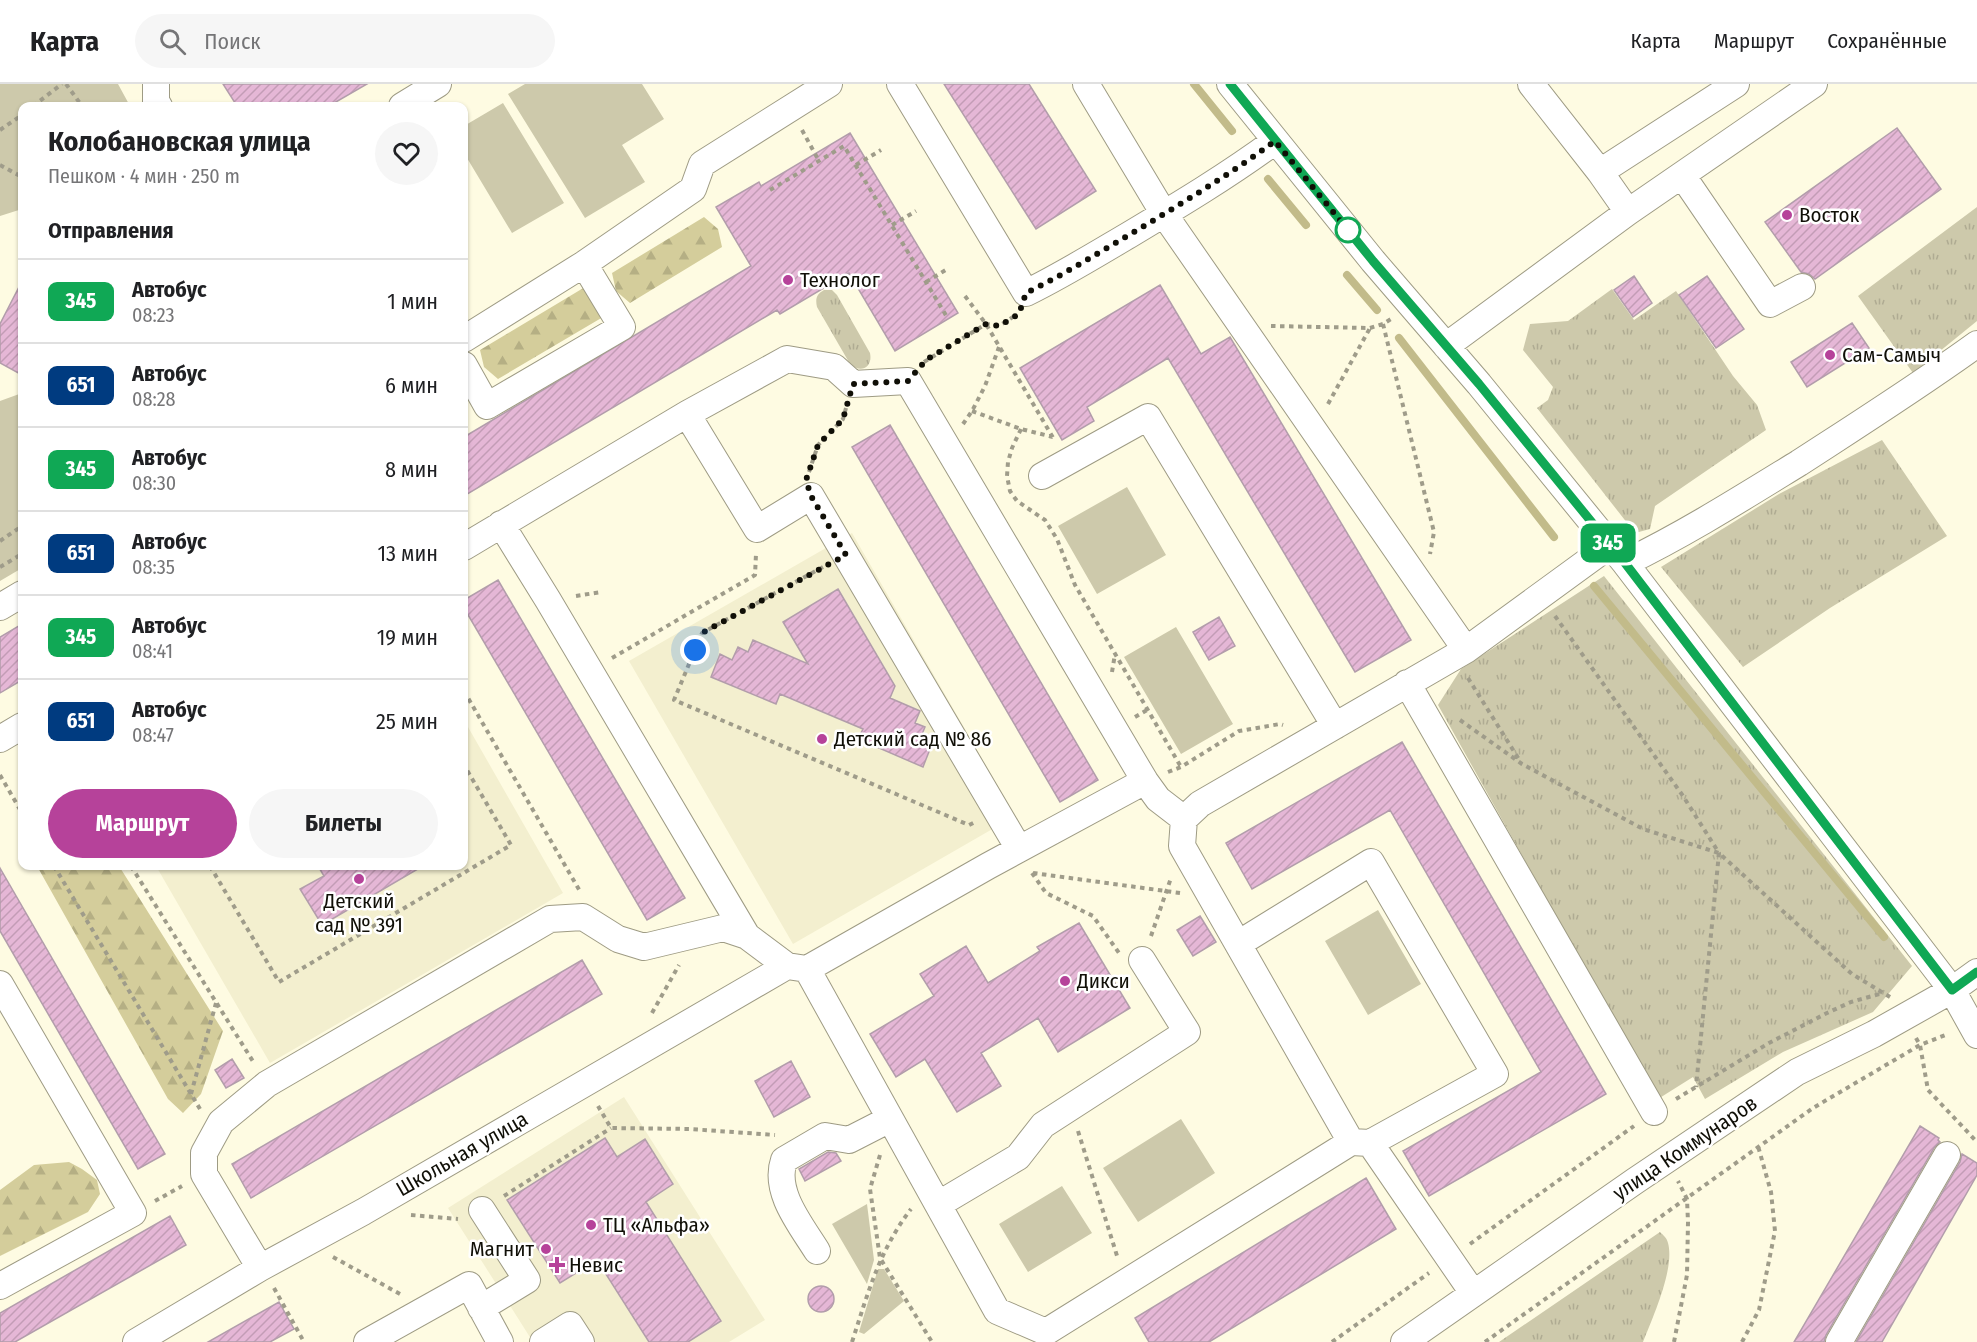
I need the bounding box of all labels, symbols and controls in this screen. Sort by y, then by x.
search box [135,14,555,68]
text: Карта [30,25,99,58]
icon: search [156,25,189,58]
text: Поиск [204,28,261,55]
text: Карта [1631,28,1681,54]
text: Маршрут [1714,28,1794,54]
text: Сохранённые [1827,28,1947,54]
button: heart [375,122,438,185]
text: Колобановская улица [48,125,311,158]
text: Пешком · 4 мин · 250 m [48,164,240,188]
place label: Восток [1799,202,1860,228]
marker: Восток [1780,208,1794,222]
text: Отправления [48,217,174,244]
unlabelled marker [1335,217,1361,243]
place label: Технолог [800,267,881,293]
marker: Технолог [781,273,795,287]
text: Автобус [132,276,207,303]
text: 345 [66,288,96,314]
text: 1 мин [387,288,438,315]
text: 08:23 [132,303,174,327]
place label: Сам-Самыч [1842,342,1941,368]
marker: Сам-Самыч [1823,348,1837,362]
text: Автобус [132,360,207,387]
text: 651 [67,372,95,398]
text: 6 мин [385,372,438,399]
text: 08:28 [132,387,175,411]
text: Автобус [132,444,207,471]
text: 345 [66,456,96,482]
text: 8 мин [385,456,438,483]
text: 08:30 [132,471,176,495]
line badge: 345 [1574,524,1642,562]
text: Автобус [132,528,207,555]
text: 345 [1593,530,1623,556]
text: 651 [67,540,95,566]
text: 13 мин [377,540,438,567]
text: 08:35 [132,555,175,579]
text: Автобус [132,612,207,639]
text: 345 [66,624,96,650]
text: 19 мин [377,624,438,651]
your location [680,635,710,665]
text: 08:41 [132,639,173,663]
text: Автобус [132,696,207,723]
text: 651 [67,708,95,734]
text: 25 мин [376,708,438,735]
text: 08:47 [132,723,174,747]
place label: Детский сад № 86 [833,726,991,752]
marker: Детский сад № 86 [815,732,829,746]
button: Маршрут [48,789,237,858]
button: Билеты [249,789,438,858]
marker: Детский сад № 391 [352,872,366,886]
place label: Детский сад № 391 [315,888,403,938]
place label: Дикси [1076,968,1130,994]
marker: Дикси [1058,974,1072,988]
street label: улица Коммунаров [1608,1090,1762,1206]
street label: Школьная улица [392,1106,532,1202]
place label: ТЦ «Альфа» [603,1212,710,1238]
marker: ТЦ «Альфа» [584,1218,598,1232]
place label: Магнит [470,1236,534,1262]
marker: Магнит [539,1242,553,1256]
place label: Невис [569,1252,623,1278]
marker: Невис [550,1258,564,1272]

